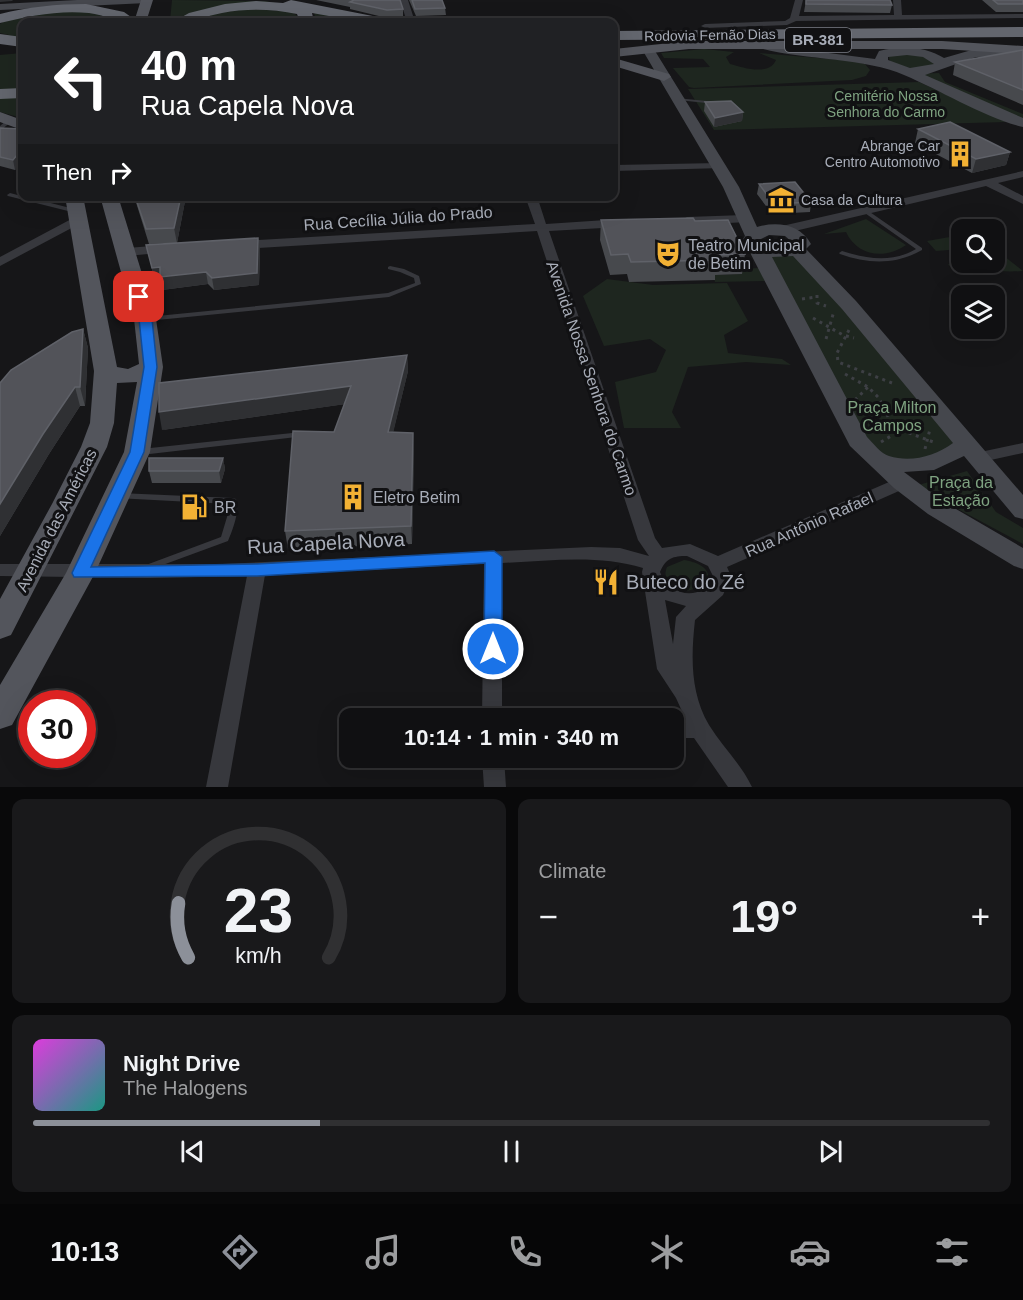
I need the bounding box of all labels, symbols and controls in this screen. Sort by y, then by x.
street label: Rodovia Fernão Dias [644,26,776,44]
road number: BR-381 [785,28,851,52]
icon: left [42,42,120,120]
text: 40 m [141,42,237,89]
park label: Cemitério Nossa Senhora do Carmo [827,88,945,120]
text: Rua Capela Nova [141,91,354,121]
place label: Abrange Car Centro Automotivo [825,138,940,170]
building icon: Abrange Car Centro Automotivo [945,139,975,169]
icon: right [104,156,137,189]
text: Then [42,160,92,185]
museum icon: Casa da Cultura [766,185,796,215]
place label: Casa da Cultura [801,192,902,208]
street label: Rua Cecília Júlia do Prado [303,203,493,234]
map controls [951,219,1005,339]
button: search [951,219,1005,273]
place label: Teatro Municipal de Betim [688,237,805,272]
theatre icon: Teatro Municipal de Betim [653,239,683,269]
street label: Avenida Nossa Senhora do Carmo [543,259,640,498]
pin [113,271,164,322]
icon: arrive [122,280,155,313]
button: layers [951,285,1005,339]
park label: Praça Milton Campos [848,399,936,434]
street label: Avenida das Américas [13,446,100,594]
park label: Praça da Estação [929,474,993,509]
building icon: Eletro Betim [338,482,368,512]
place label: Eletro Betim [373,489,460,506]
street label: Rua Antônio Rafael [743,489,876,560]
fuel station icon: BR [179,492,209,522]
place label: BR [214,499,236,516]
street label: Rua Capela Nova [247,528,406,558]
restaurant icon: Buteco do Zé [591,567,621,597]
place label: Buteco do Zé [626,571,745,593]
position arrow [461,617,525,681]
speed limit sign: 30 [18,690,96,768]
text: 10:14 · 1 min · 340 m [404,725,619,750]
text: Climate [539,860,606,882]
text: 23 [224,876,293,945]
text: 19° [730,891,798,942]
text: − [539,898,558,935]
text: + [971,898,990,935]
text: km/h [236,944,282,968]
text: Night Drive [123,1051,240,1076]
text: The Halogens [123,1077,248,1099]
icon: previous [176,1135,209,1168]
icon: pause [495,1135,528,1168]
icon: next [814,1135,847,1168]
icon: directions [219,1231,261,1273]
icon: music [362,1231,404,1273]
icon: phone [504,1231,546,1273]
icon: climate [646,1231,688,1273]
icon: car [789,1231,831,1273]
icon: filters [931,1231,973,1273]
text: 10:13 [50,1237,119,1267]

